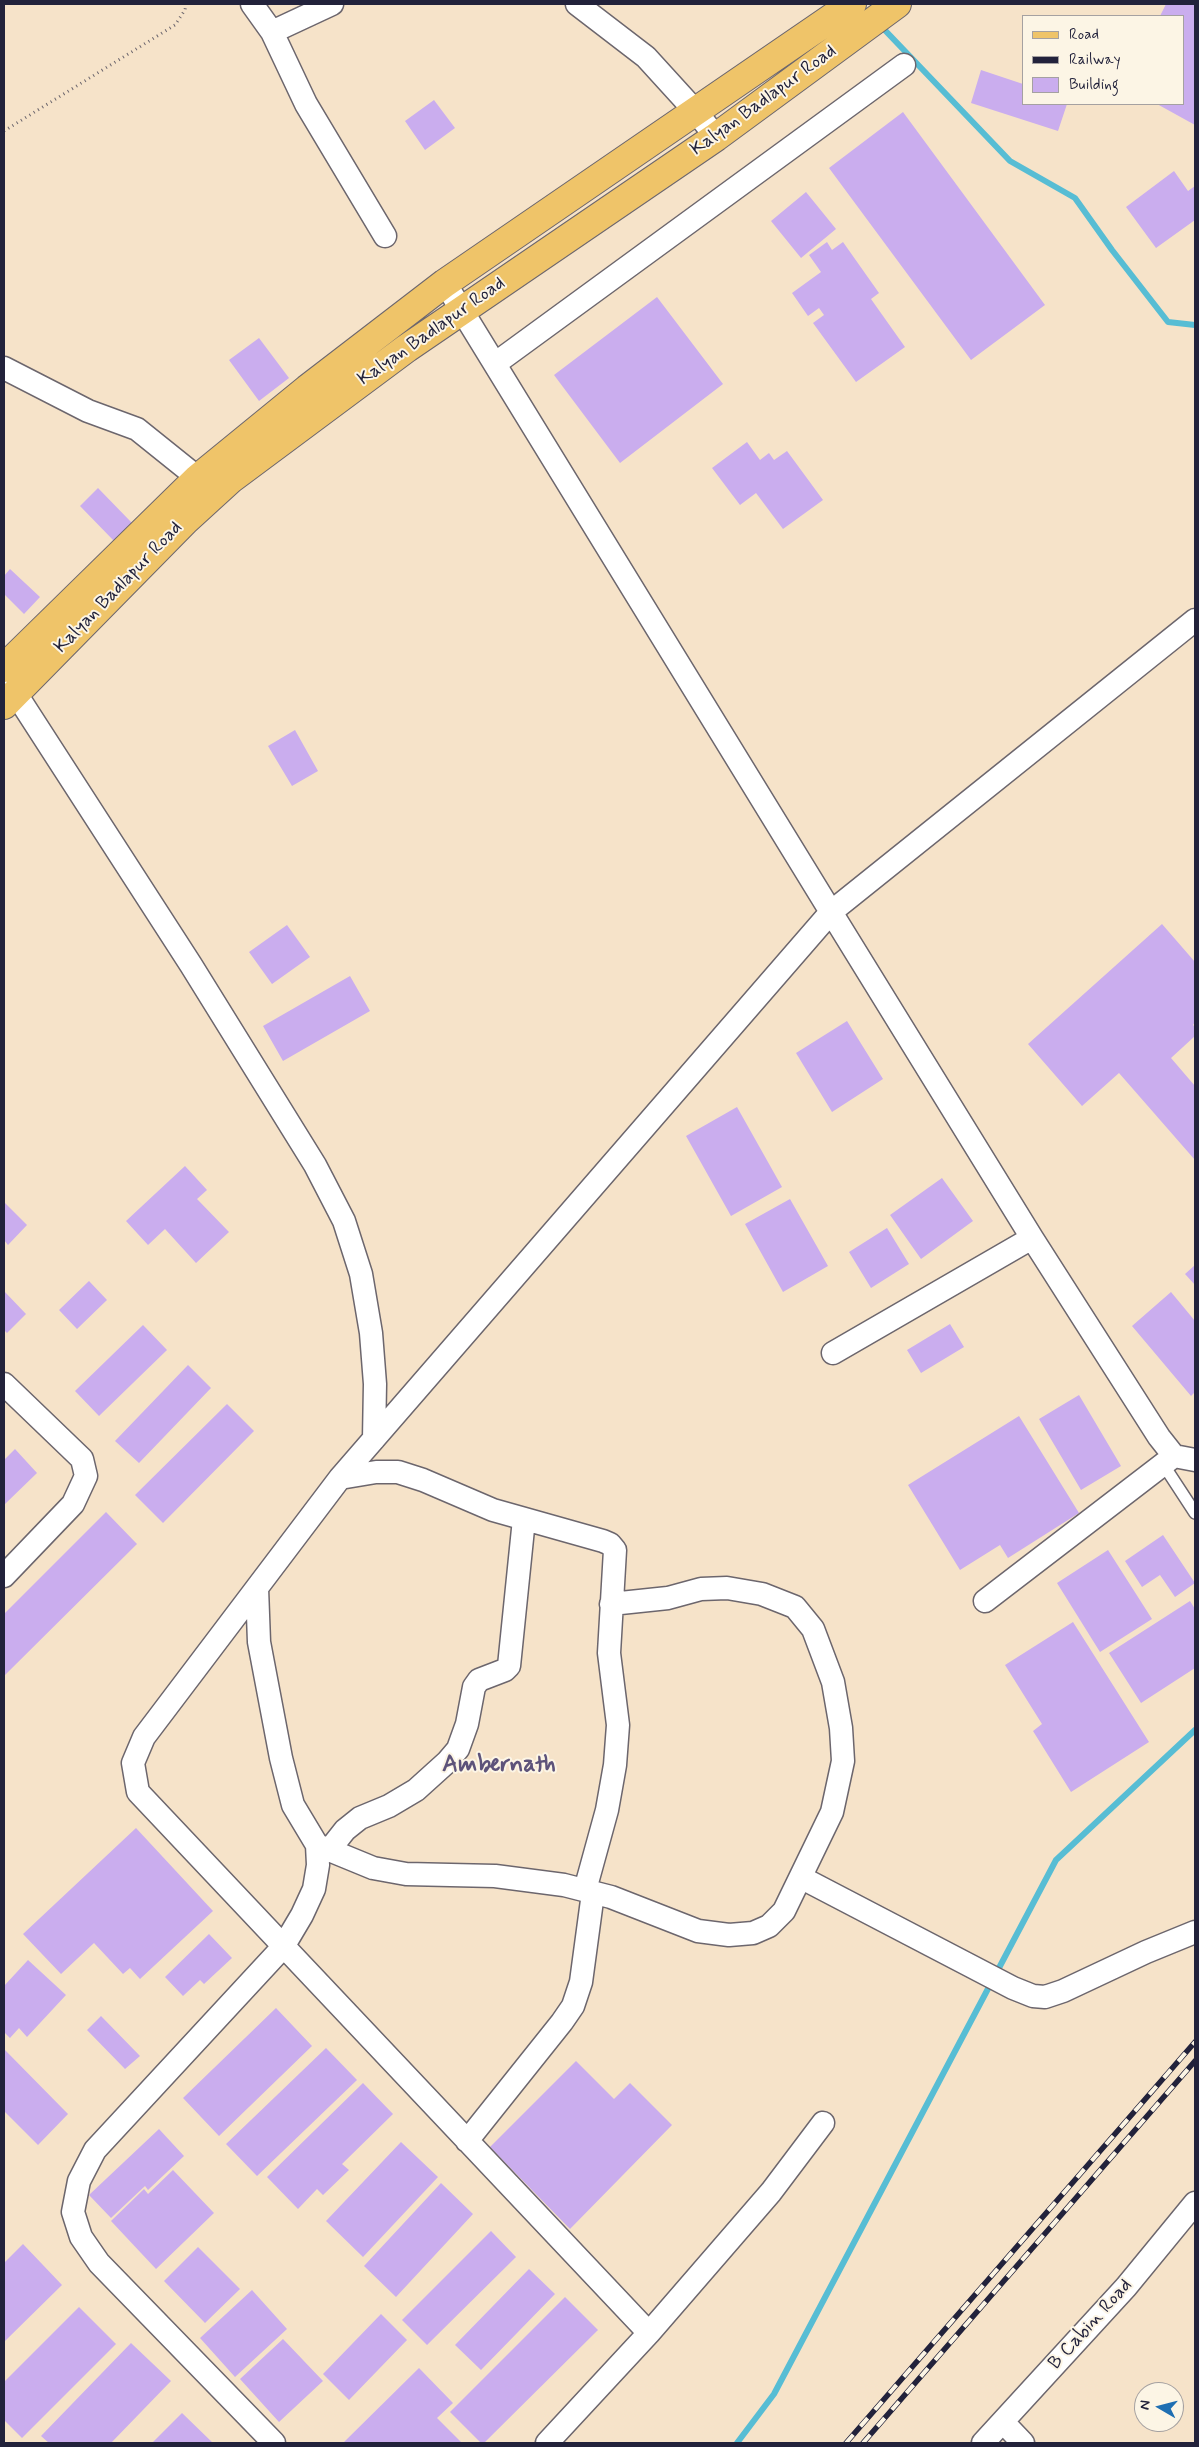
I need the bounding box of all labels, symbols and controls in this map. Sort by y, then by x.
legend [1022,15,1184,105]
text: Road [1069,25,1099,45]
street label: Kalyan Badlapur Road [687,40,841,162]
text: Railway [1069,50,1121,70]
text: Building [1069,75,1119,95]
street label: Kalyan Badlapur Road [354,273,510,391]
street label: Kalyan Badlapur Road [50,517,188,659]
district label: Ambernath [442,1752,556,1780]
street label: B Cabin Road [1044,2275,1138,2375]
north arrow [1134,2382,1184,2432]
text: N [1136,2399,1155,2411]

